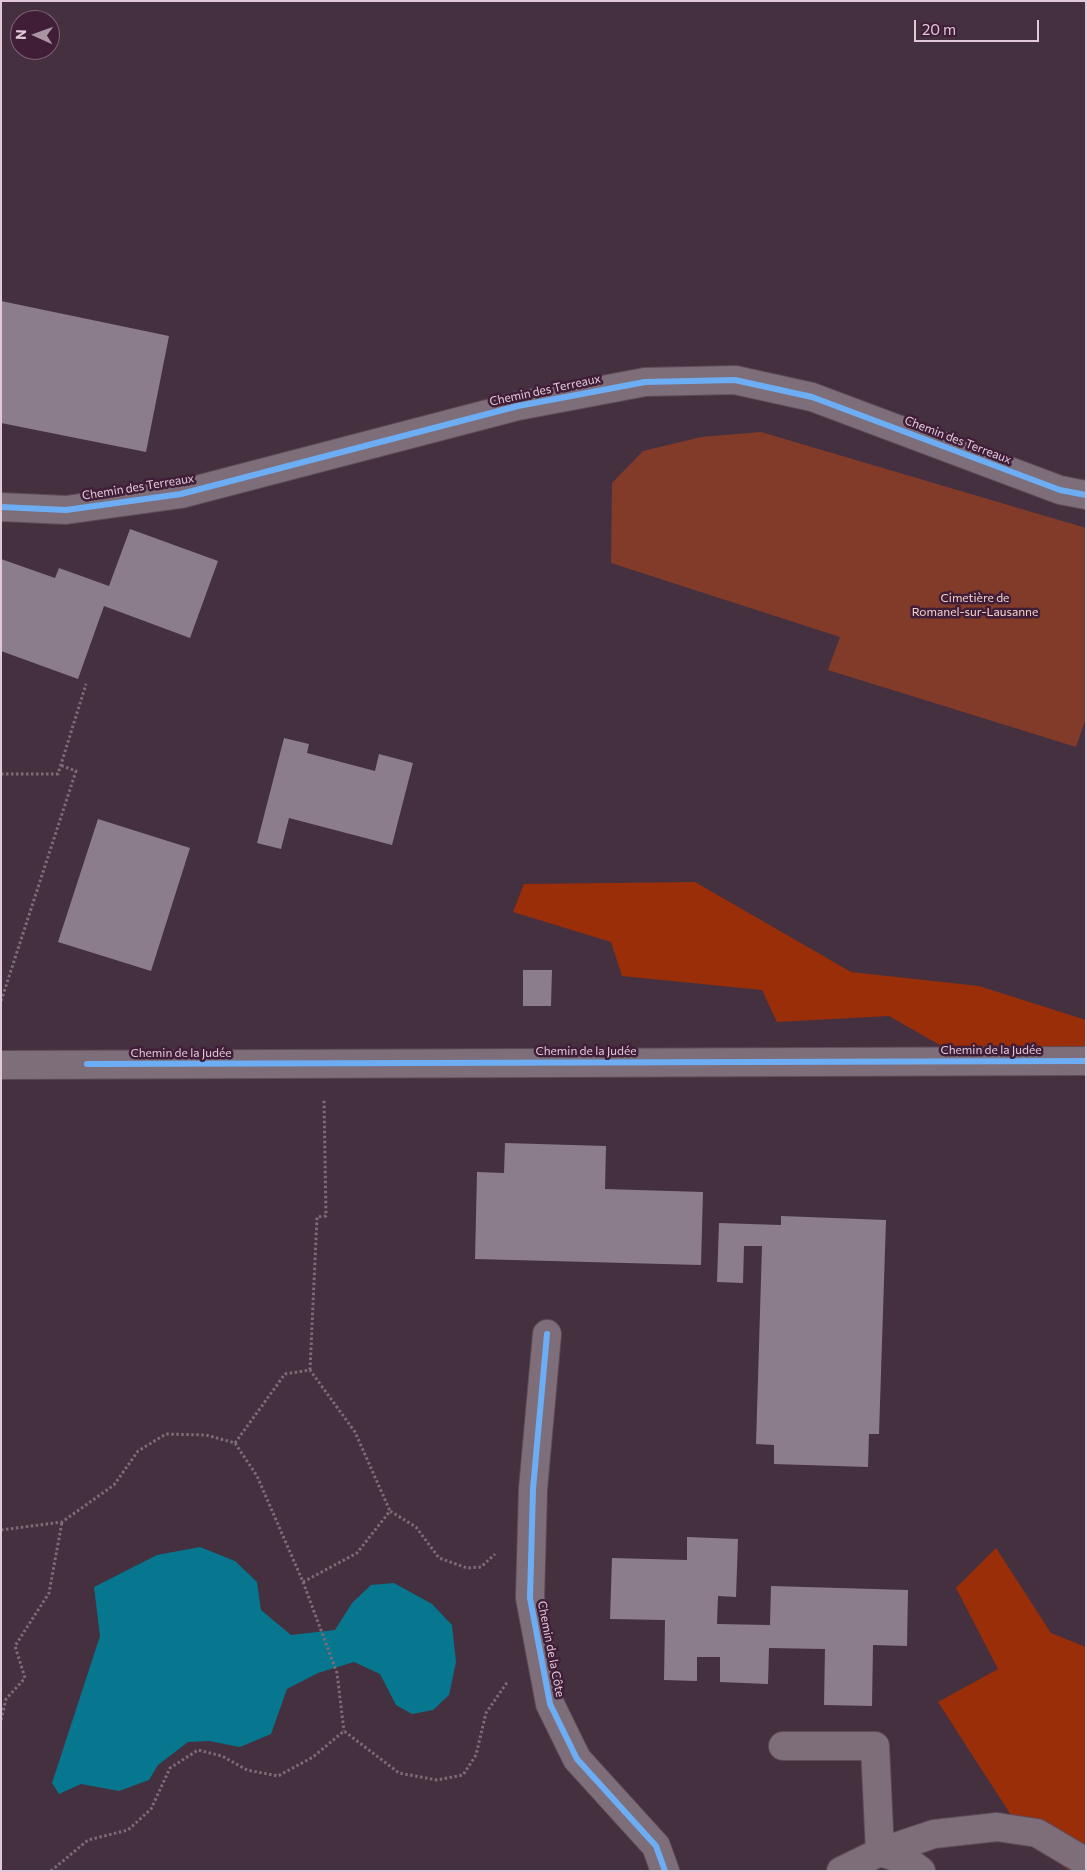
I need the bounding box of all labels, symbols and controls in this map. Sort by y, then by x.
north arrow [10,10,60,60]
scale bar [917,10,1042,42]
text: 20 m [922,20,956,38]
text: N [12,29,29,40]
street label: Chemin des Terreaux [488,371,602,409]
street label: Chemin des Terreaux [903,413,1013,467]
street label: Chemin des Terreaux [81,471,195,503]
park label: Cimetière de Romanel-sur-Lausanne [912,591,1038,619]
street label: Chemin de la Judée [940,1043,1042,1057]
street label: Chemin de la Judée [535,1044,637,1058]
street label: Chemin de la Judée [130,1046,232,1060]
street label: Chemin de la Côte [535,1600,567,1698]

